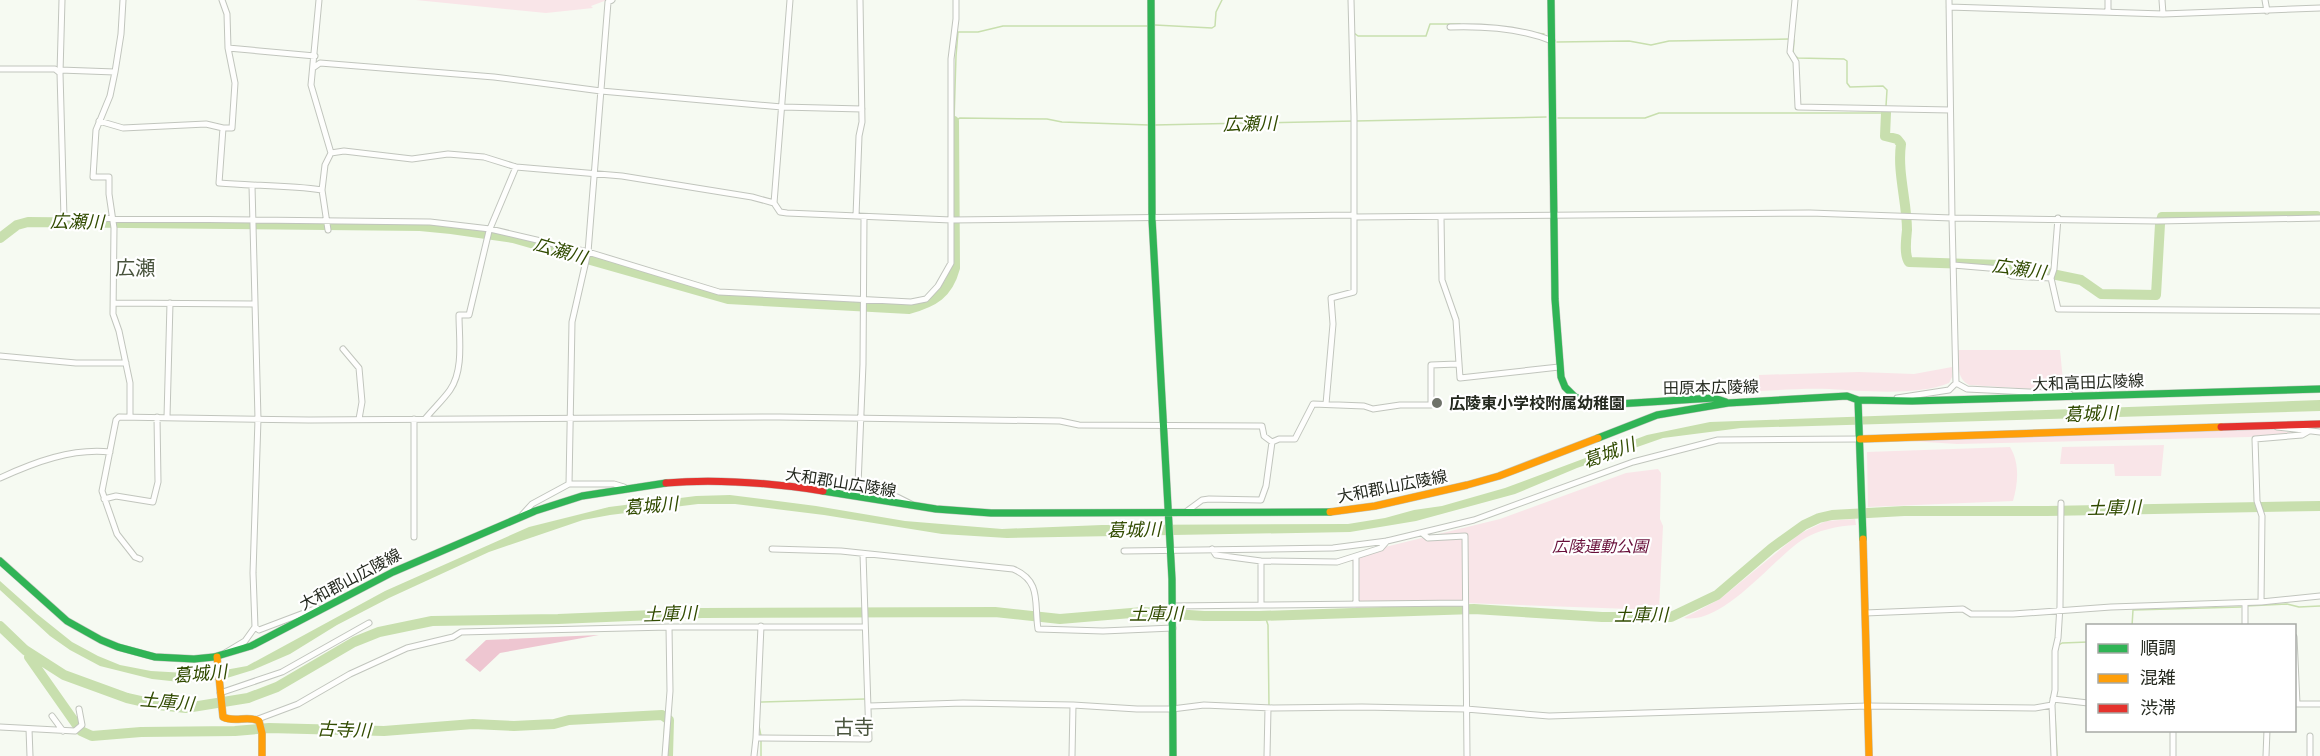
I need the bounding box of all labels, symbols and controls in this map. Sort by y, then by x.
water label: 広瀬川 [1223,108,1279,136]
water label: 広瀬川 [50,207,106,235]
water label: 広瀬川 [531,229,592,271]
water label: 広瀬川 [1991,250,2050,285]
district label: 広瀬 [115,251,155,281]
street label: 大和高田広陵線 [2032,367,2144,395]
street label: 田原本広陵線 [1663,373,1759,399]
place label: 広陵東小学校附属幼稚園 [1449,390,1625,414]
marker: 広陵東小学校附属幼稚園 [1430,396,1444,410]
water label: 葛城川 [2063,398,2120,427]
water label: 葛城川 [1578,429,1640,474]
street label: 大和郡山広陵線 [784,460,898,502]
street label: 大和郡山広陵線 [1335,463,1449,507]
water label: 葛城川 [623,489,681,520]
water label: 土庫川 [2087,492,2143,520]
water label: 葛城川 [1107,514,1163,542]
park label: 広陵運動公園 [1552,533,1650,557]
street label: 大和郡山広陵線 [294,541,405,615]
water label: 土庫川 [642,598,699,627]
water label: 土庫川 [1129,599,1185,626]
water label: 土庫川 [1614,600,1670,627]
legend [2086,624,2296,732]
text: 順調 [2140,633,2176,660]
water label: 葛城川 [172,657,230,688]
text: 混雑 [2140,663,2176,690]
water label: 土庫川 [139,685,197,716]
text: 渋滞 [2140,693,2176,720]
district label: 古寺 [834,710,874,740]
water label: 古寺川 [317,714,374,743]

